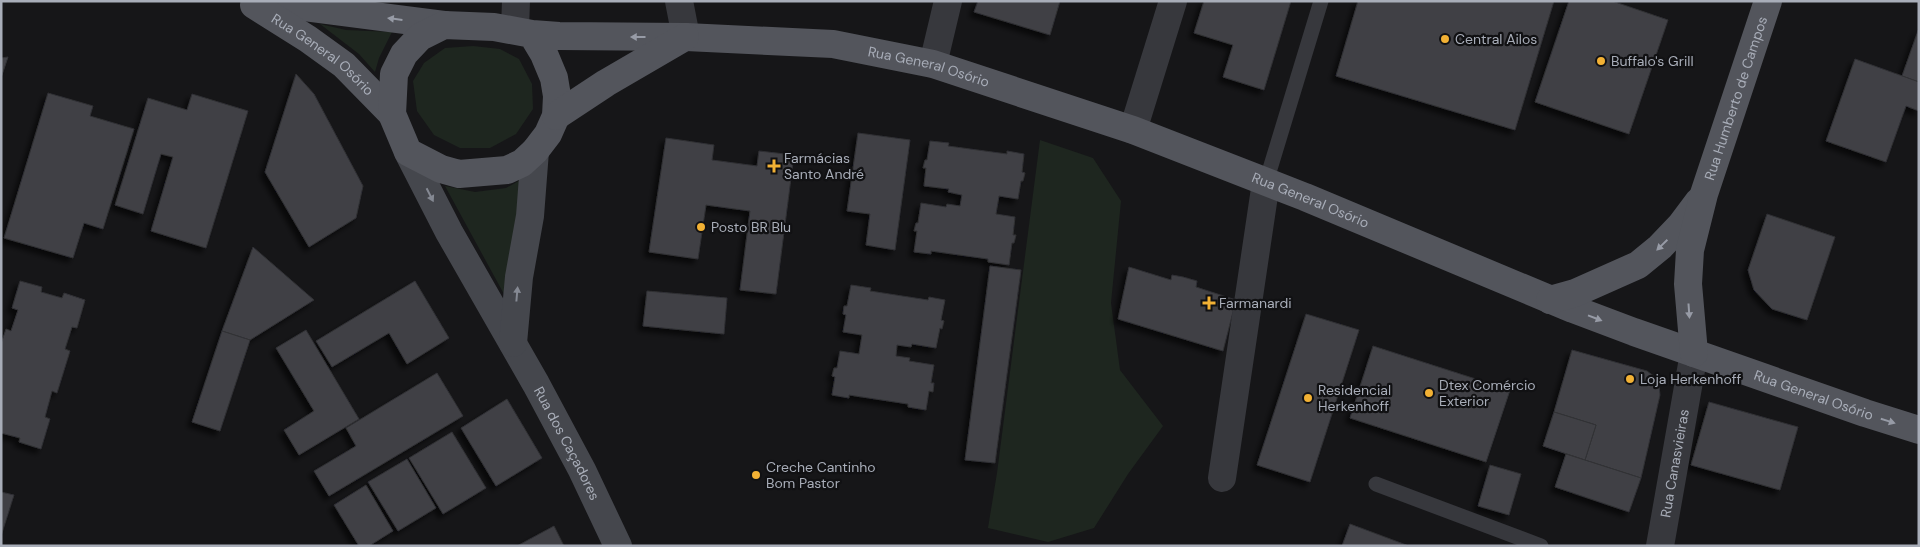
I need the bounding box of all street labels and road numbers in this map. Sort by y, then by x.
street label: Rua General Osório [268,9,378,99]
street label: Rua Humberto de Campos [1700,14,1771,183]
street label: Rua General Osório [866,42,992,91]
street label: Rua General Osório [1249,168,1372,232]
street label: Rua General Osório [1752,366,1876,424]
street label: Rua dos Caçadores [530,383,604,503]
street label: Rua Canasvieiras [1656,408,1693,519]

